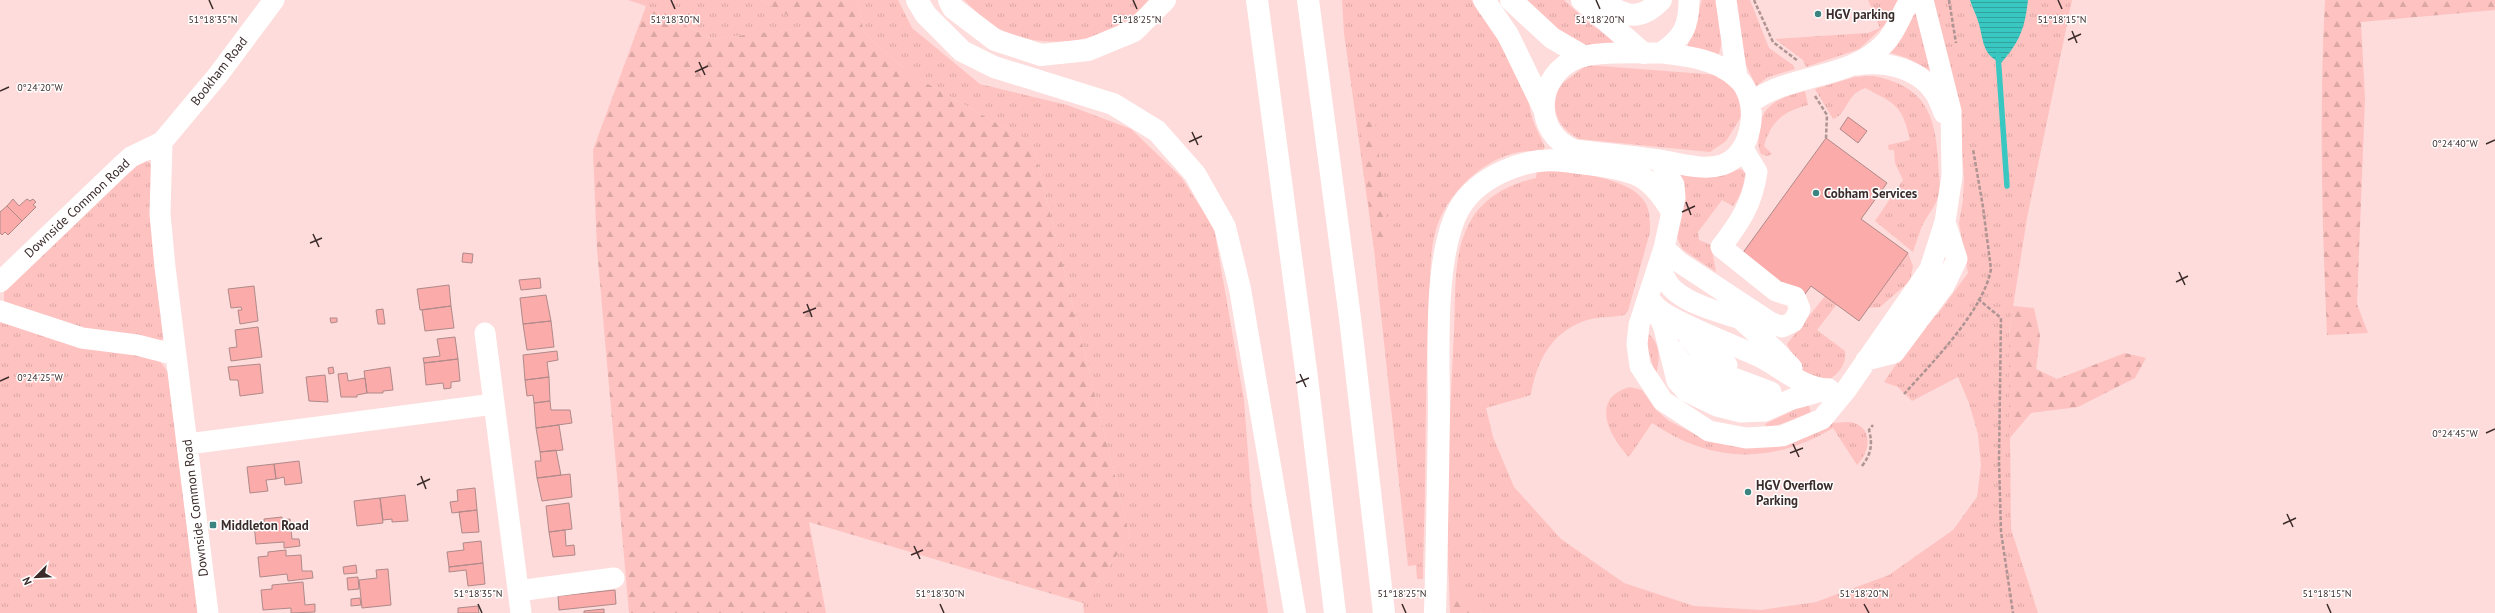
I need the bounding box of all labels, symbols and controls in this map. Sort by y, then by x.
place label: HGV parking [1826,6,1895,23]
marker: HGV parking [1813,9,1823,19]
text: 51°18'35"N [188,13,238,26]
text: 51°18'30"N [650,13,700,26]
text: 51°18'25"N [1112,13,1162,26]
text: 51°18'20"N [1575,13,1625,26]
text: 51°18'15"N [2037,13,2087,26]
street label: Bookham Road [187,33,251,109]
text: 0°24'20"W [17,81,64,94]
text: 0°24'40"W [2432,137,2479,150]
street label: Downside Common Road [21,155,133,261]
place label: Cobham Services [1824,185,1918,202]
marker: Cobham Services [1811,188,1821,198]
text: 0°24'25"W [17,371,64,384]
text: 0°24'45"W [2432,427,2479,440]
street label: Downside Common Road [178,438,212,578]
place label: HGV Overflow Parking [1756,477,1833,509]
marker: HGV Overflow Parking [1743,487,1753,497]
place label: Middleton Road [221,517,309,534]
marker: Middleton Road [208,520,218,530]
north arrow [16,557,56,597]
text: N [19,575,35,587]
text: 51°18'35"N [453,587,503,600]
text: 51°18'30"N [915,587,965,600]
text: 51°18'25"N [1377,587,1427,600]
text: 51°18'20"N [1839,587,1889,600]
text: 51°18'15"N [2302,587,2352,600]

